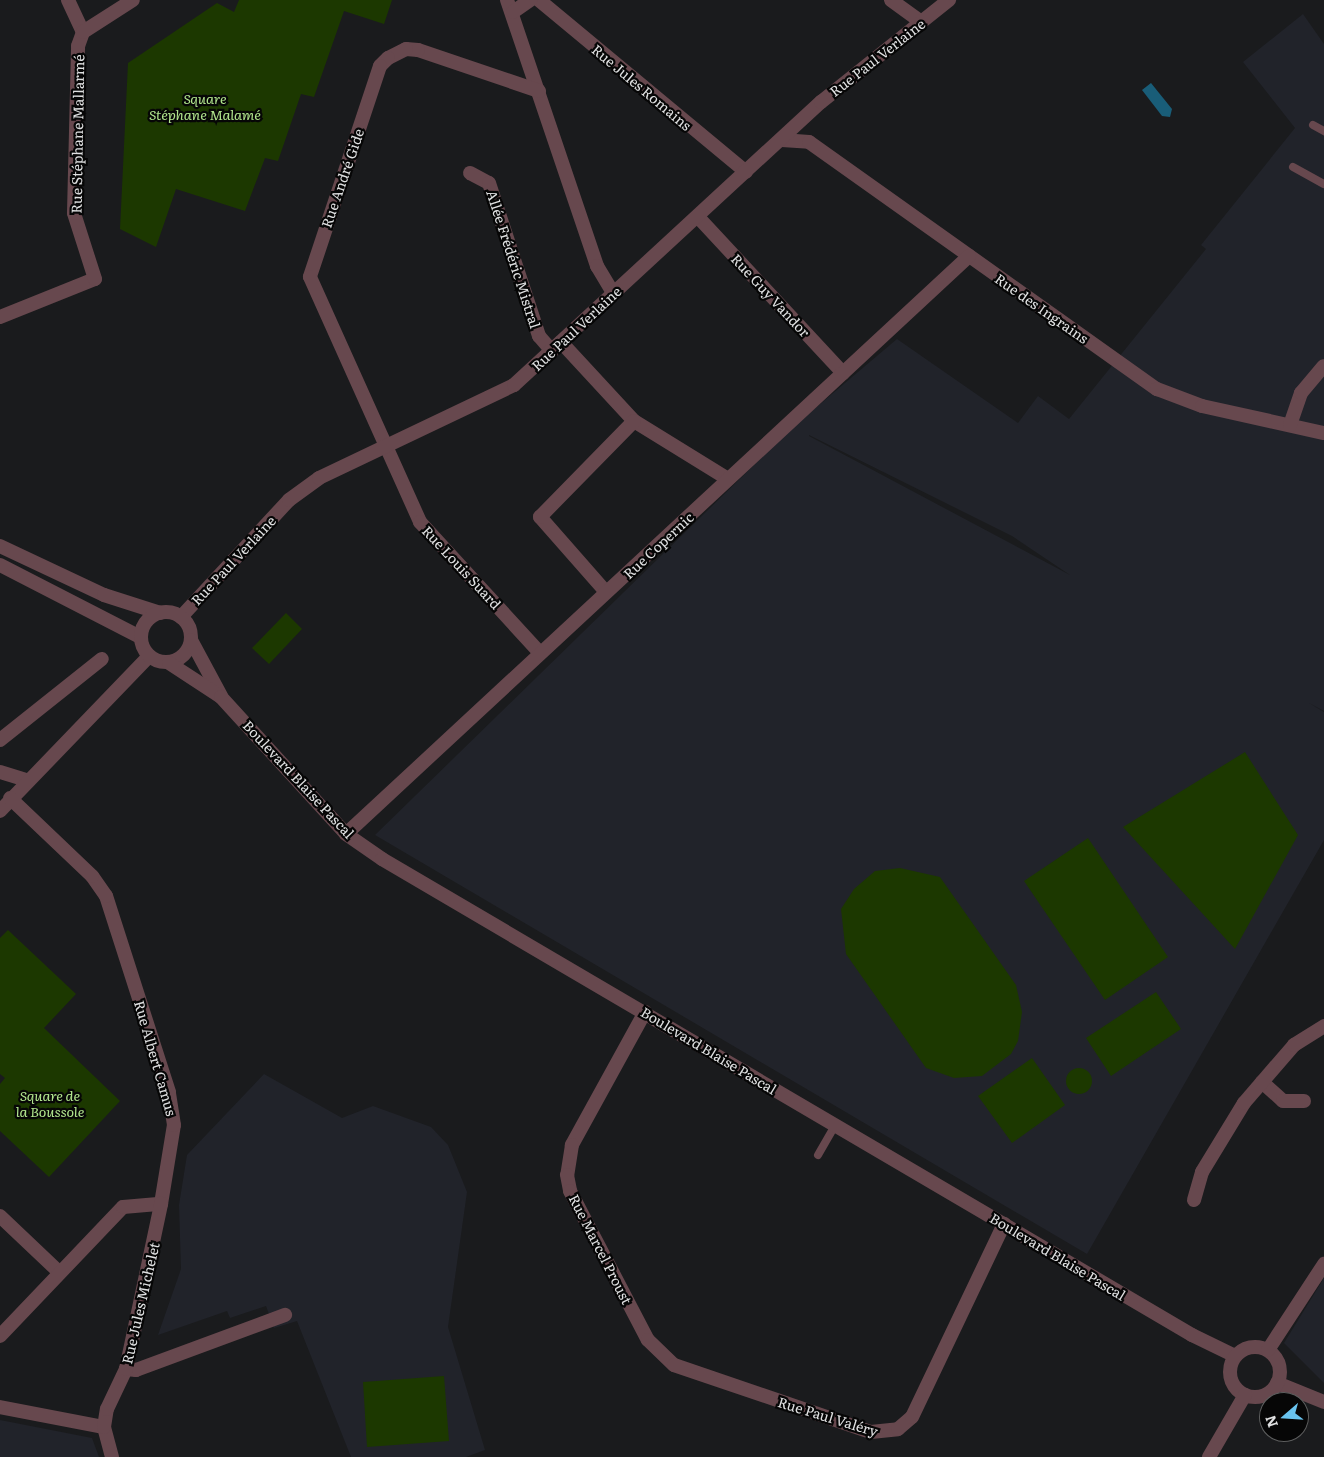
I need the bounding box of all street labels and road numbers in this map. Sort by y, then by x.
street label: Rue Paul Verlaine [826,15,928,99]
street label: Rue Jules Romains [589,41,695,133]
street label: Rue Stéphane Mallarmé [67,54,87,214]
street label: Rue André Gide [317,126,367,230]
street label: Allée Frédéric Mistral [484,188,544,330]
street label: Rue Guy Vandor [728,250,814,340]
street label: Rue des Ingrains [992,270,1092,346]
street label: Rue Paul Verlaine [528,282,624,374]
street label: Rue Copernic [620,508,696,582]
street label: Rue Paul Verlaine [187,512,279,608]
street label: Rue Louis Suard [419,522,505,612]
street label: Boulevard Blaise Pascal [240,717,358,841]
street label: Rue Albert Camus [131,998,181,1118]
street label: Boulevard Blaise Pascal [638,1003,780,1097]
street label: Rue Marcel Proust [566,1191,636,1307]
street label: Boulevard Blaise Pascal [987,1209,1129,1303]
street label: Rue Jules Michelet [118,1241,162,1365]
street label: Rue Paul Valéry [776,1393,880,1439]

